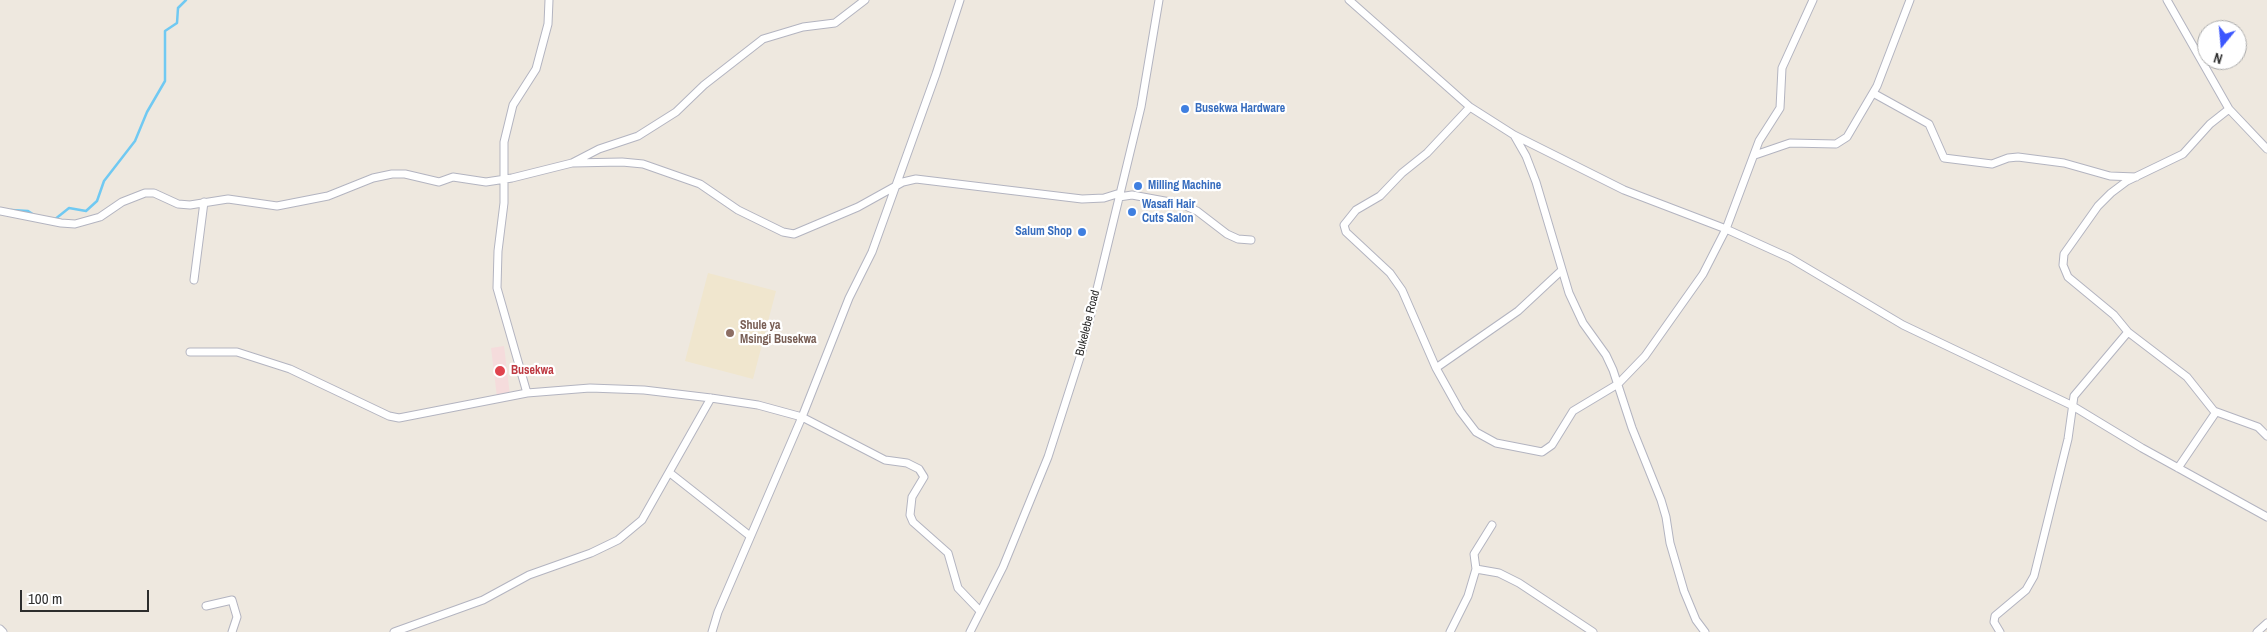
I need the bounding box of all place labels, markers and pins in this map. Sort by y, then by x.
place label: Busekwa Hardware [1195,102,1285,116]
marker: Busekwa Hardware [1179,103,1191,115]
place label: Milling Machine [1148,179,1221,193]
marker: Milling Machine [1132,180,1144,192]
place label: Wasafi Hair Cuts Salon [1142,198,1195,226]
marker: Wasafi Hair Cuts Salon [1126,206,1138,218]
place label: Salum Shop [1015,225,1072,239]
marker: Salum Shop [1076,226,1088,238]
place label: Shule ya Msingi Busekwa [740,319,817,347]
marker: Shule ya Msingi Busekwa [724,327,736,339]
marker: Busekwa [493,364,507,378]
place label: Busekwa [511,364,554,378]

